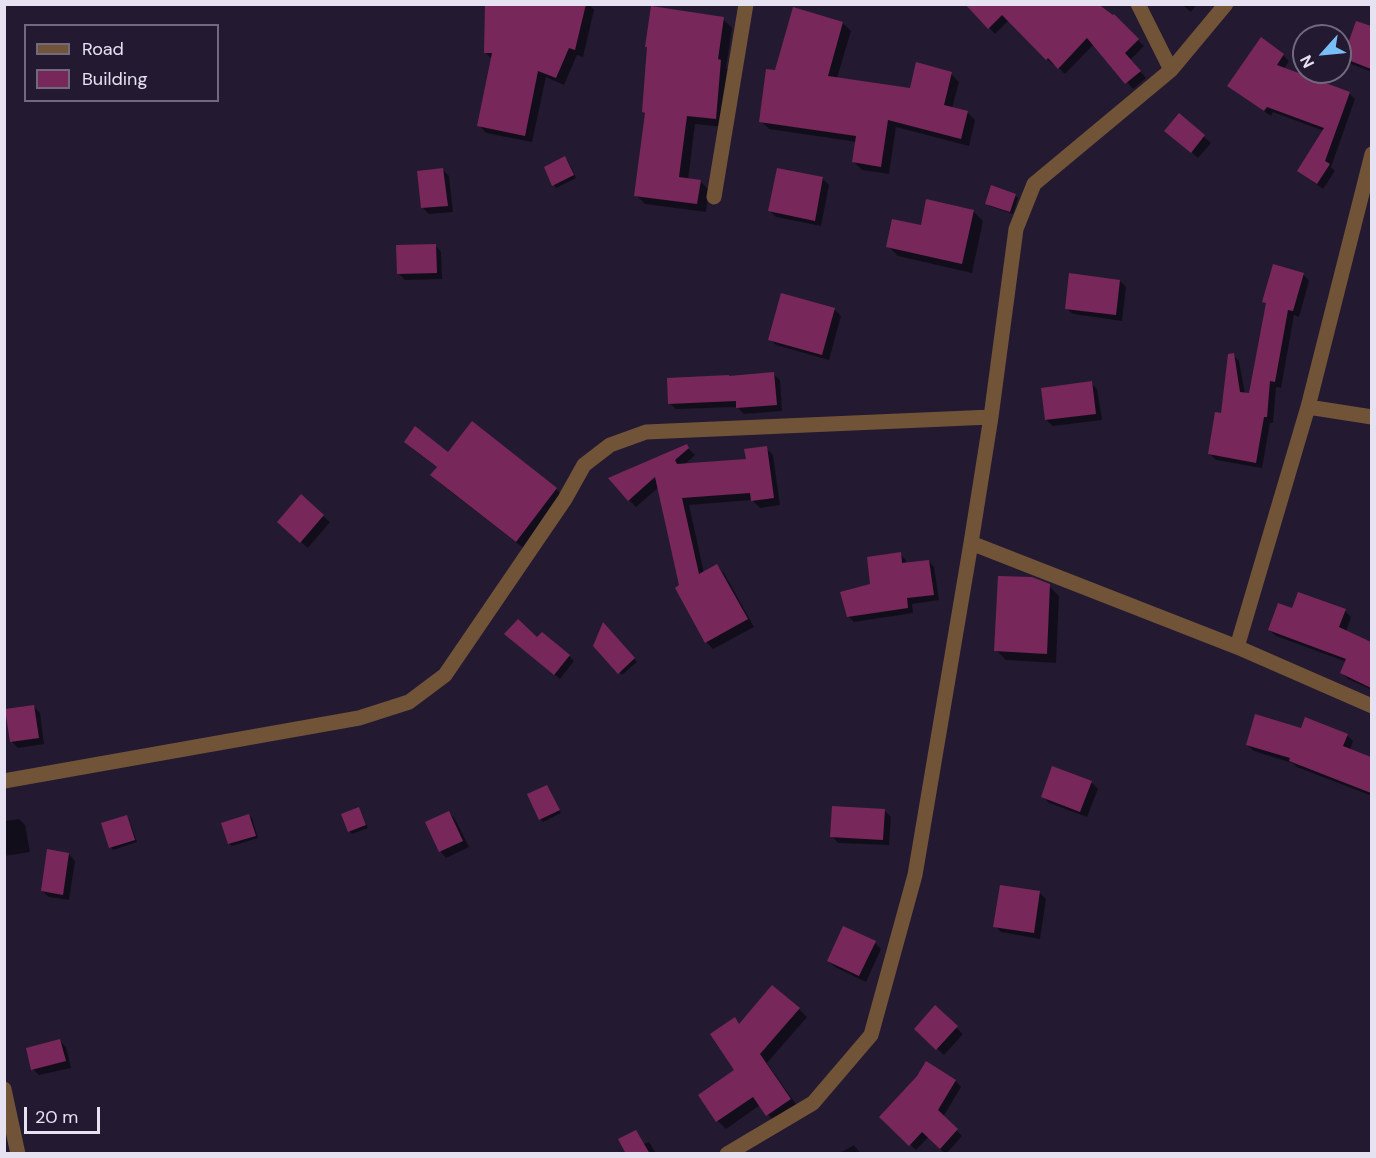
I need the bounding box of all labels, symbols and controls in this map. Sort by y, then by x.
legend [24,24,219,102]
north arrow [1292,24,1352,84]
text: Road [82,37,124,61]
text: N [1295,52,1319,71]
text: Building [82,67,147,91]
scale bar [27,1095,104,1133]
text: 20 m [35,1105,78,1129]

